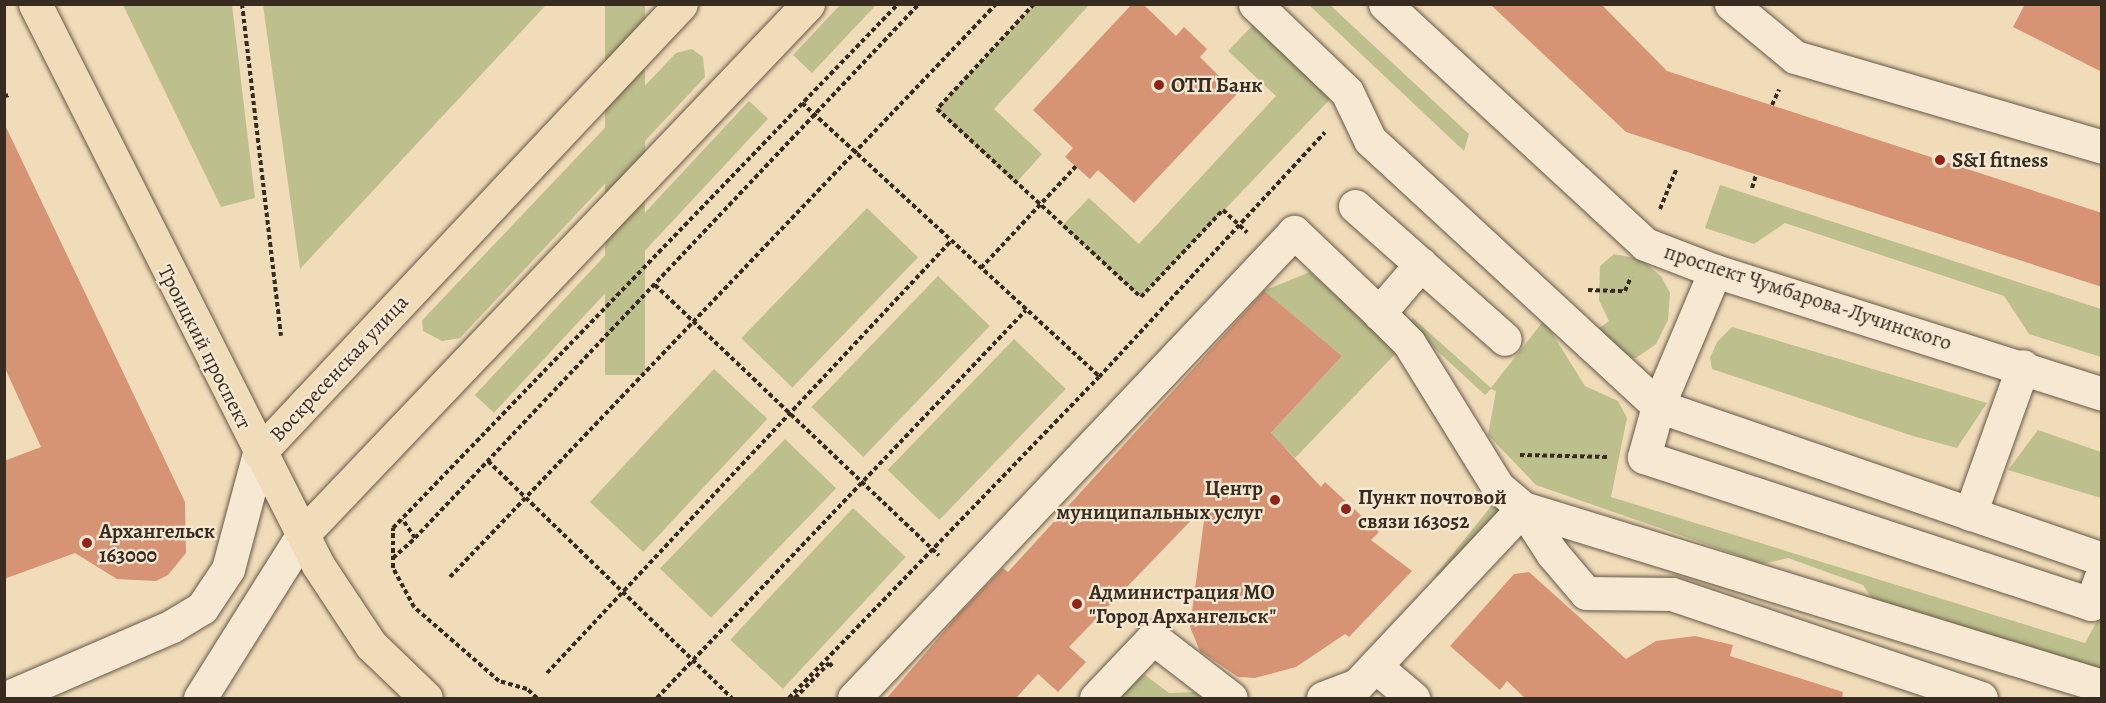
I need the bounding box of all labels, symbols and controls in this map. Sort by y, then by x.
place label: ОТП Банк [1171,72,1263,98]
marker: ОТП Банк [1152,78,1166,92]
place label: S&I fitness [1952,147,2048,173]
marker: S&I fitness [1933,153,1947,167]
street label: проспект Чумбарова-Лучинского [1661,239,1955,355]
street label: Троицкий проспект [153,261,257,433]
street label: Воскресенская улица [265,289,413,447]
place label: Центр муниципальных услуг [1056,475,1263,525]
place label: Пункт почтовой связи 163052 [1358,484,1507,534]
marker: Центр муниципальных услуг [1268,493,1282,507]
marker: Пункт почтовой связи 163052 [1339,502,1353,516]
place label: Архангельск 163000 [99,518,215,568]
marker: Архангельск 163000 [80,536,94,550]
place label: Администрация МО "Город Архангельск" [1089,579,1276,629]
marker: Администрация МО "Город Архангельск" [1070,597,1084,611]

